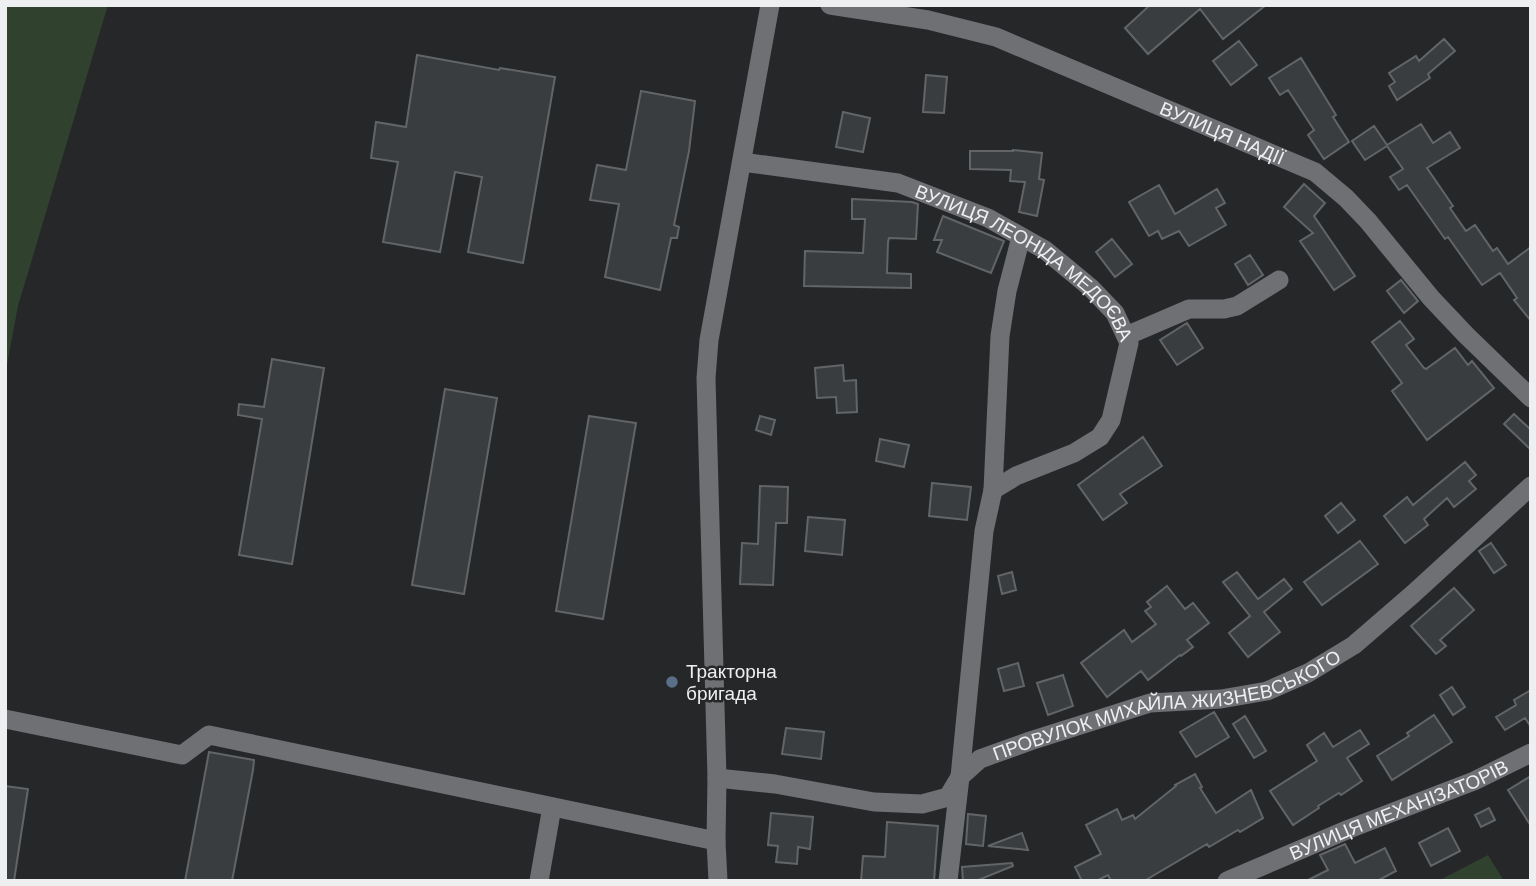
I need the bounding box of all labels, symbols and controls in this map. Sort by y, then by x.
street label: ВУЛИЦЯ НАДІЇ [1156,95,1289,170]
street label: ВУЛИЦЯ ЛЕОНІДА МЕДОЄВА [911,178,1139,345]
street label: ПРОВУЛОК МИХАЙЛА ЖИЗНЕВСЬКОГО [989,644,1345,766]
place label: Тракторна бригада [686,659,777,706]
marker: Тракторна бригада [664,674,680,690]
street label: ВУЛИЦЯ МЕХАНІЗАТОРІВ [1285,754,1512,865]

